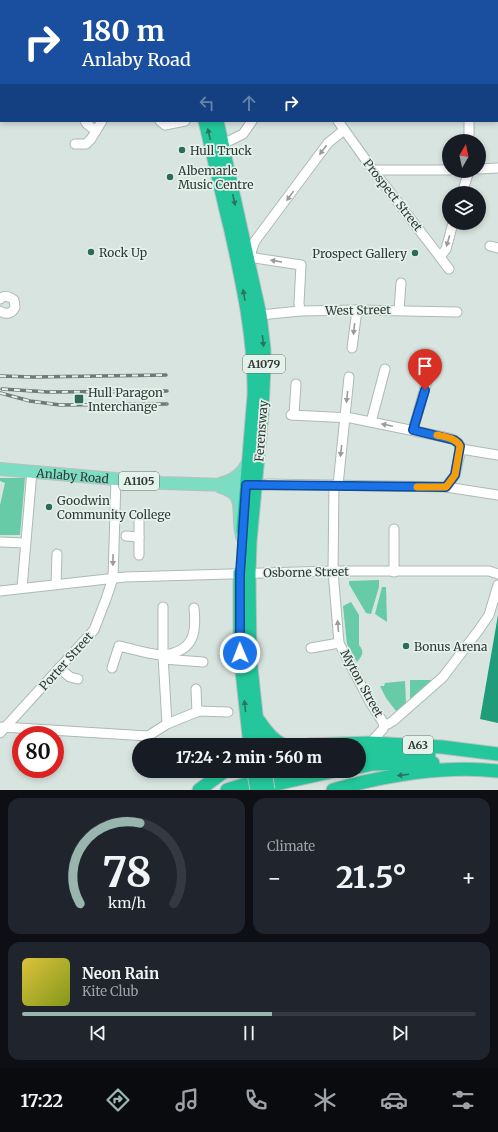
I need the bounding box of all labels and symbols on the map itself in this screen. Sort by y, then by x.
one-way arrow [205,128,211,140]
north arrow [442,134,486,178]
place label: Hull Truck [190,143,252,158]
marker: Hull Truck [177,145,187,155]
one-way arrow [319,145,327,156]
street label: Prospect Street [360,156,426,234]
place label: Albemarle Music Centre [177,163,253,192]
marker: Albemarle Music Centre [165,172,175,182]
one-way arrow [286,190,294,201]
one-way arrow [231,194,237,206]
one-way arrow [445,235,451,247]
place label: Rock Up [99,245,147,260]
place label: Prospect Gallery [312,246,407,261]
marker: Rock Up [86,247,96,257]
marker: Prospect Gallery [410,248,420,258]
one-way arrow [270,258,282,264]
one-way arrow [241,289,247,301]
street label: West Street [324,302,391,318]
one-way arrow [351,323,358,335]
one-way arrow [259,335,266,347]
pin [408,349,442,390]
road number: A1079 [243,355,285,373]
place label: Hull Paragon Interchange [88,385,163,414]
one-way arrow [344,391,350,403]
marker: Hull Paragon Interchange [73,393,85,405]
street label: Ferensway [251,400,271,462]
one-way arrow [381,421,393,427]
one-way arrow [338,445,344,457]
street label: Anlaby Road [35,465,110,486]
road number: A1105 [119,472,159,490]
place label: Goodwin Community College [57,493,171,522]
marker: Goodwin Community College [44,502,54,512]
one-way arrow [110,554,116,567]
street label: Osborne Street [263,564,349,580]
one-way arrow [334,620,341,633]
street label: Porter Street [36,629,96,693]
position arrow [219,632,261,674]
place label: Bonus Arena [414,639,488,654]
marker: Bonus Arena [401,641,411,651]
street label: Myton Street [337,647,387,720]
one-way arrow [242,700,249,712]
speed limit sign: 80 [12,726,64,778]
road number: A63 [403,736,433,754]
one-way arrow [397,772,409,778]

